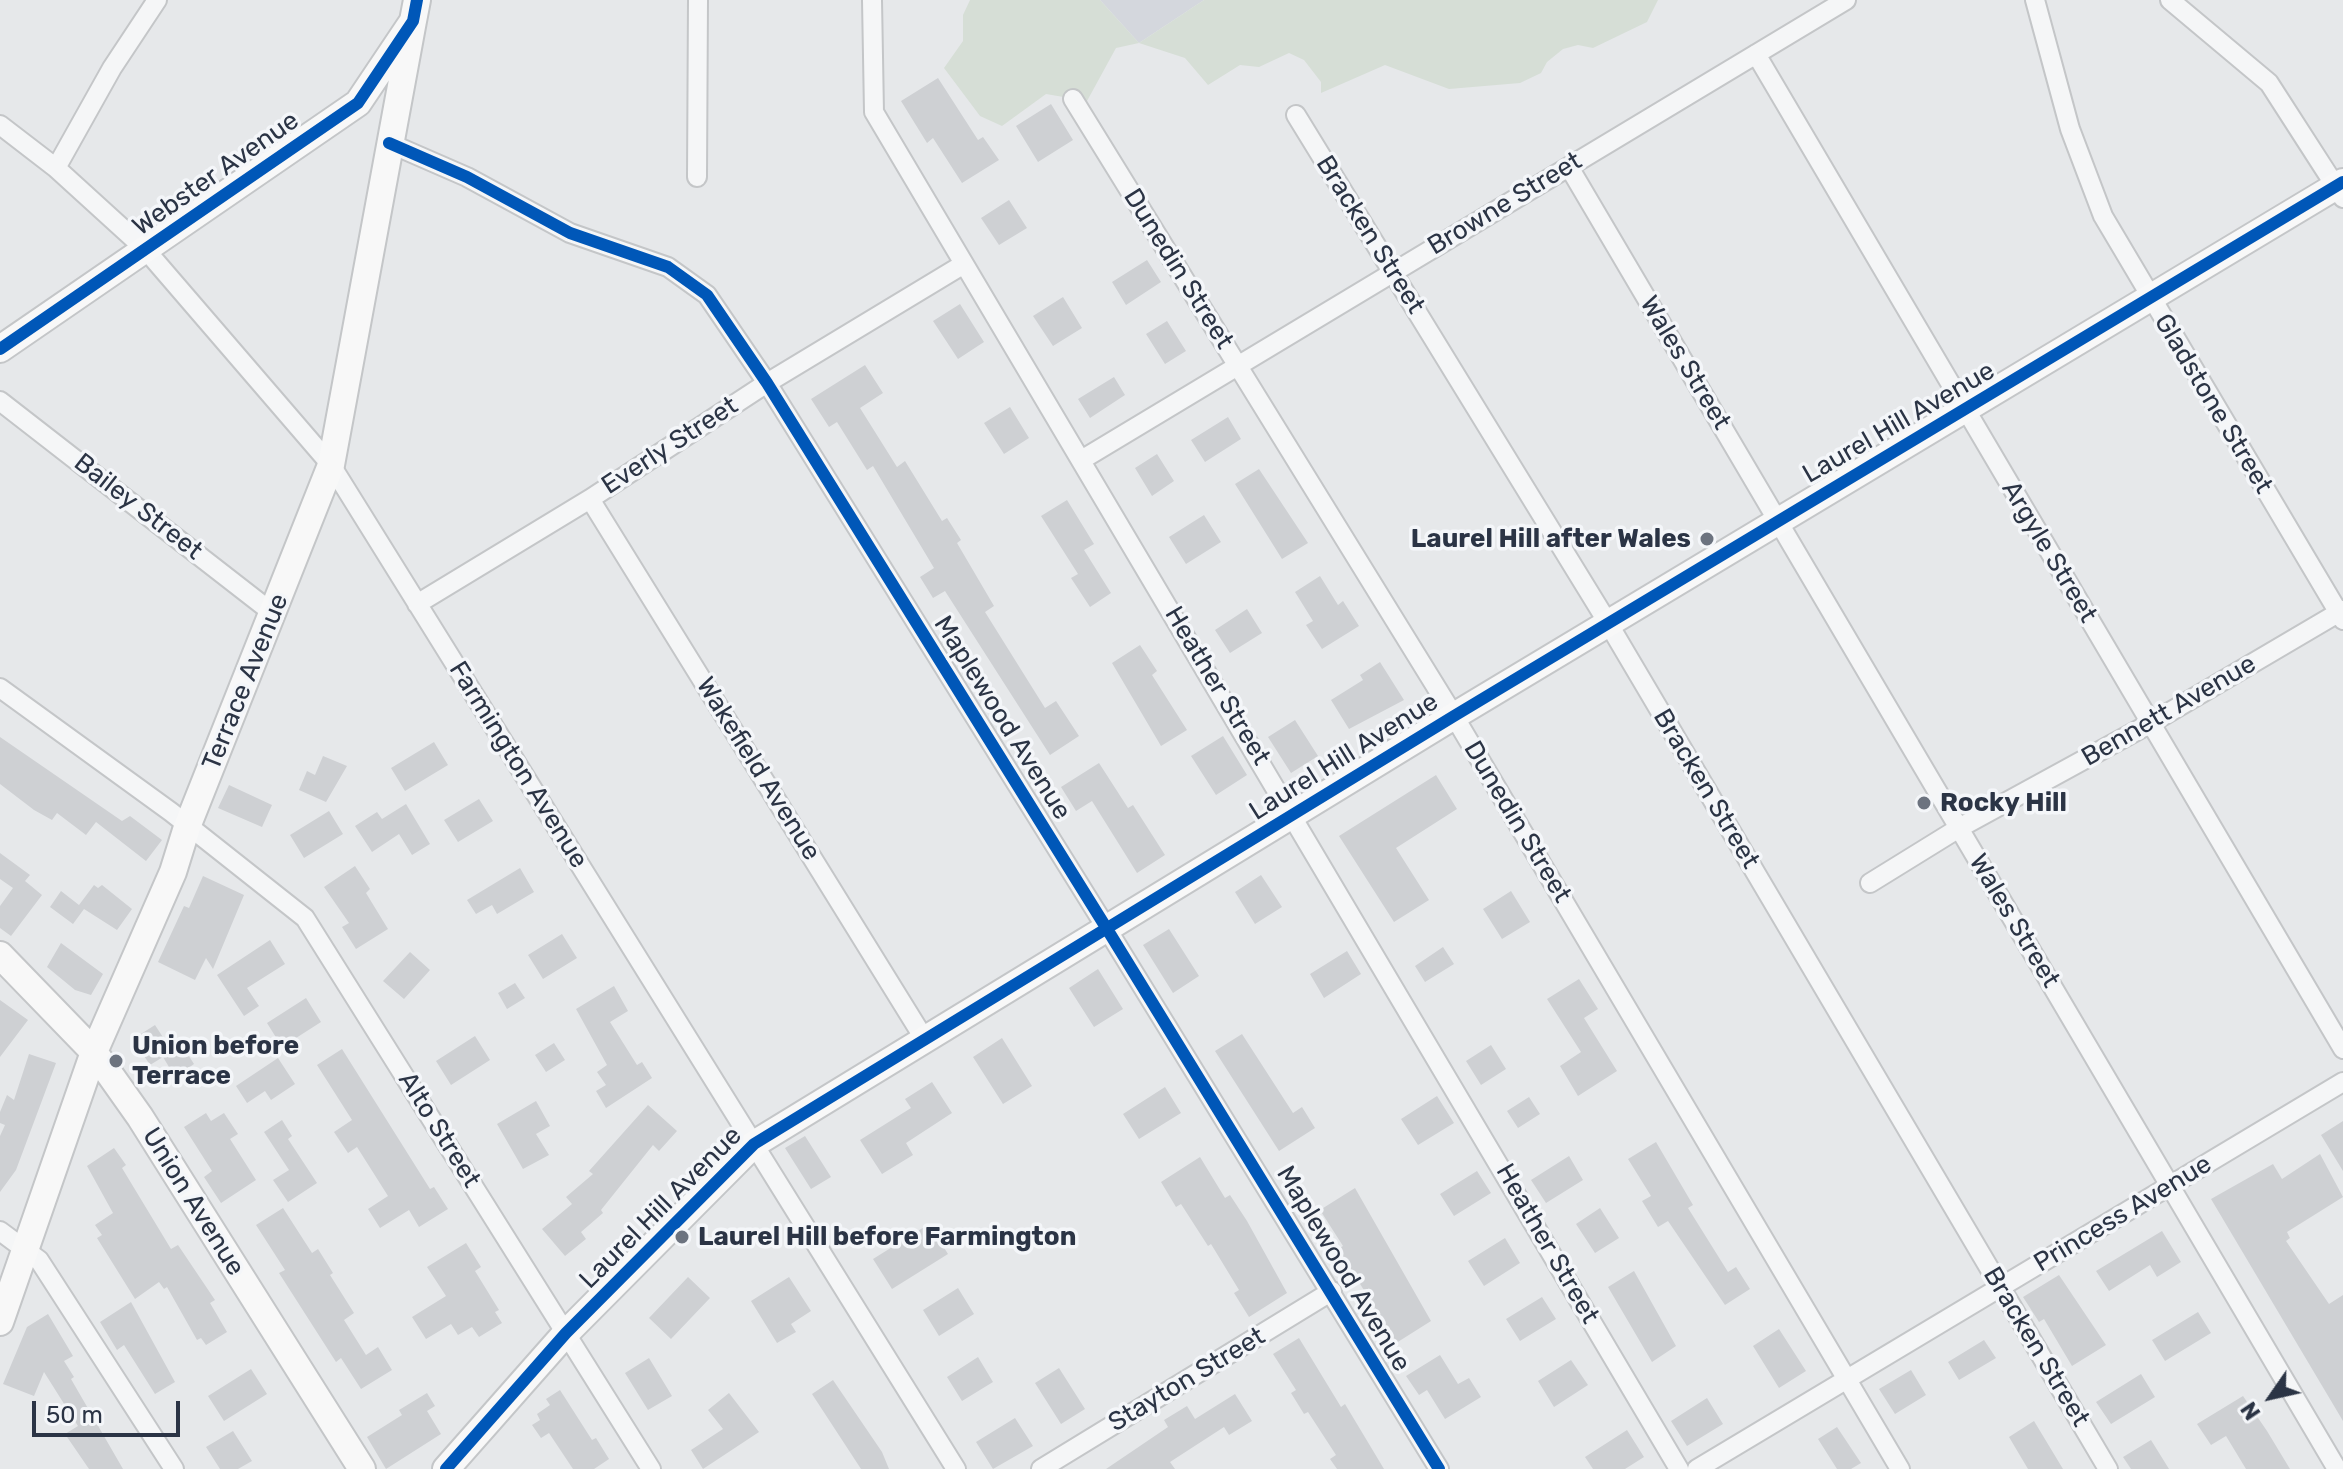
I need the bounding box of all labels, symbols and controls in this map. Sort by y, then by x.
street label: Webster Avenue [127,105,305,243]
street label: Browne Street [1422,146,1588,262]
street label: Bracken Street [1309,150,1431,320]
street label: Dunedin Street [1116,183,1240,355]
street label: Wales Street [1633,291,1737,435]
street label: Gladstone Street [2147,309,2279,499]
street label: Laurel Hill Avenue [1797,355,2001,491]
street label: Everly Street [596,390,744,502]
street label: Bailey Street [68,447,208,567]
street label: Argyle Street [1995,476,2103,628]
place label: Laurel Hill after Wales [1411,523,1691,555]
marker: Laurel Hill after Wales [1698,530,1716,548]
street label: Terrace Avenue [196,589,296,775]
street label: Heather Street [1157,601,1277,771]
street label: Maplewood Avenue [927,610,1077,826]
street label: Bennett Avenue [2076,649,2262,773]
street label: Farmington Avenue [442,656,594,874]
street label: Wakefield Avenue [689,672,827,866]
street label: Laurel Hill Avenue [1244,686,1444,828]
street label: Bracken Street [1646,704,1766,874]
street label: Dunedin Street [1457,736,1577,908]
place label: Rocky Hill [1940,787,2067,819]
marker: Rocky Hill [1915,794,1933,812]
street label: Wales Street [1962,849,2066,993]
place label: Union before Terrace [132,1030,299,1092]
marker: Union before Terrace [107,1052,125,1070]
street label: Alto Street [391,1066,487,1194]
street label: Laurel Hill Avenue [573,1120,749,1296]
street label: Union Avenue [135,1122,251,1282]
street label: Princess Avenue [2029,1149,2217,1279]
street label: Heather Street [1489,1159,1605,1329]
street label: Maplewood Avenue [1269,1161,1417,1377]
place label: Laurel Hill before Farmington [698,1221,1076,1253]
marker: Laurel Hill before Farmington [673,1228,691,1246]
street label: Bracken Street [1976,1262,2096,1432]
street label: Stayton Street [1103,1321,1271,1439]
north arrow [2231,1357,2311,1437]
scale bar [36,1385,184,1435]
text: N [2235,1397,2266,1425]
text: 50 m [46,1401,103,1429]

